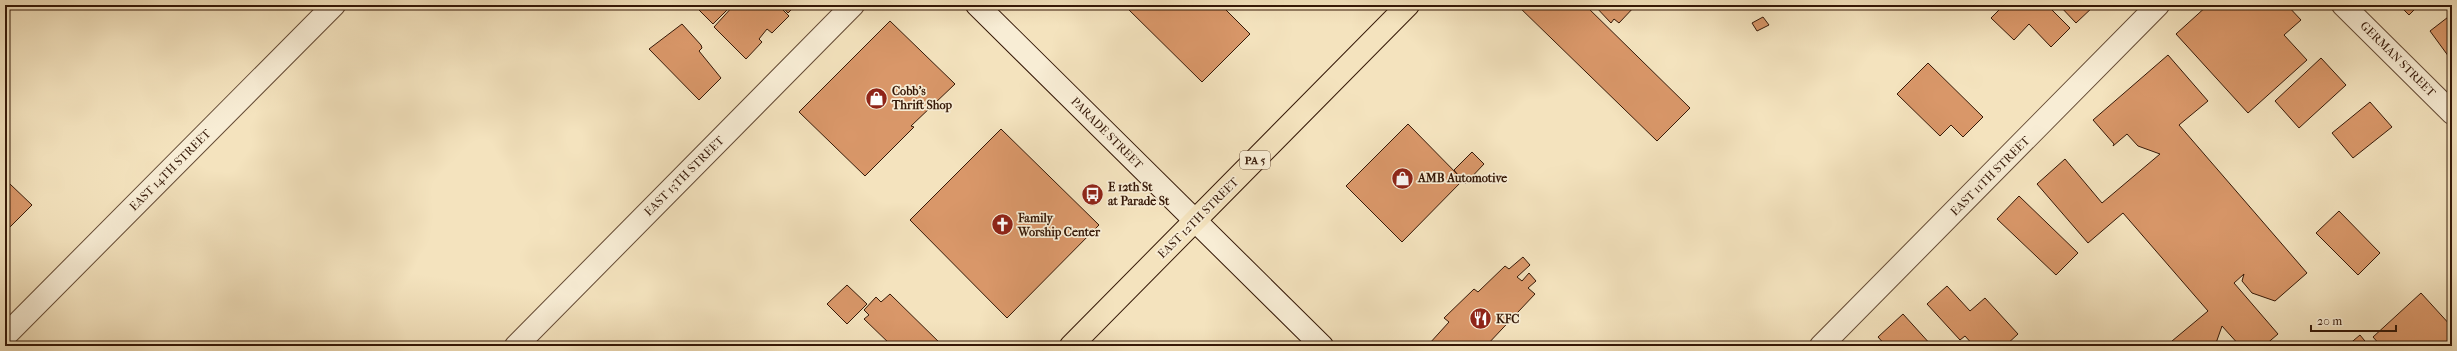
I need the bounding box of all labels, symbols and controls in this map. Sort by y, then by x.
street label: GERMAN STREET [2357,18,2439,100]
place label: Cobb's Thrift Shop [891,84,953,113]
shop icon: Cobb's Thrift Shop [863,85,889,111]
street label: PARADE STREET [1068,94,1146,172]
street label: EAST 14TH STREET [126,126,214,214]
street label: EAST 13TH STREET [641,133,727,219]
street label: EAST 11TH STREET [1947,133,2033,219]
road number: PA 5 [1240,151,1270,169]
shop icon: AMB Automotive [1389,165,1415,191]
place label: AMB Automotive [1417,171,1507,185]
street label: EAST 12TH STREET [1155,174,1242,261]
place label: E 12th St at Parade St [1108,180,1170,208]
bus stop icon: E 12th St at Parade St [1079,181,1105,207]
place label: Family Worship Center [1017,211,1101,240]
church icon: Family Worship Center [990,212,1016,238]
restaurant icon: KFC [1467,306,1493,332]
scale bar [2311,307,2396,333]
place label: KFC [1496,312,1519,326]
text: 20 m [2317,314,2342,328]

